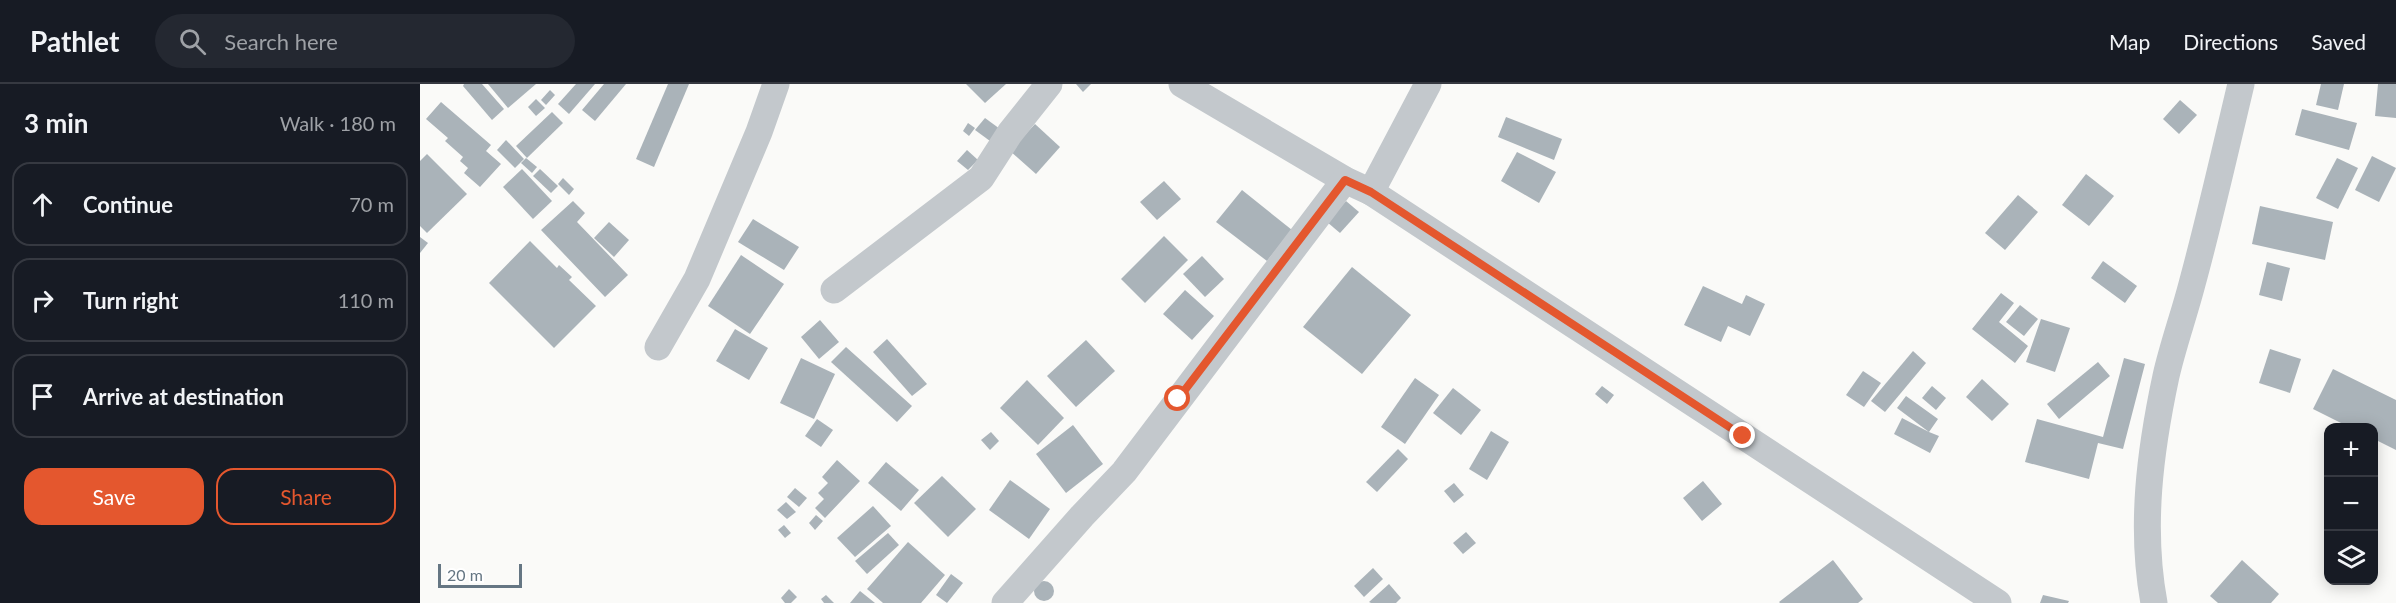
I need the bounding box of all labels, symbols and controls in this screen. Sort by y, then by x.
search box [155,14,575,68]
text: Pathlet [30,24,119,58]
icon: search [176,25,209,58]
text: Search here [224,28,338,55]
text: Map [2109,29,2150,54]
text: Directions [2183,29,2278,54]
text: Saved [2311,29,2366,54]
text: 3 min [24,107,88,139]
text: Walk · 180 m [280,111,396,135]
icon: ahead [26,188,59,221]
text: Continue [83,191,173,218]
text: 70 m [349,192,394,216]
icon: right [26,284,59,317]
text: Turn right [83,287,178,314]
text: 110 m [338,288,394,312]
icon: arrive [26,380,59,413]
text: Arrive at destination [83,383,284,410]
route start [1164,385,1190,411]
route end [1729,422,1755,448]
map controls [2324,423,2378,585]
button: + [2324,423,2378,477]
button: Save [24,468,204,525]
button: Share [216,468,396,525]
button: − [2324,477,2378,531]
button: layers [2324,531,2378,585]
scale bar [438,561,522,588]
text: 20 m [447,565,483,584]

